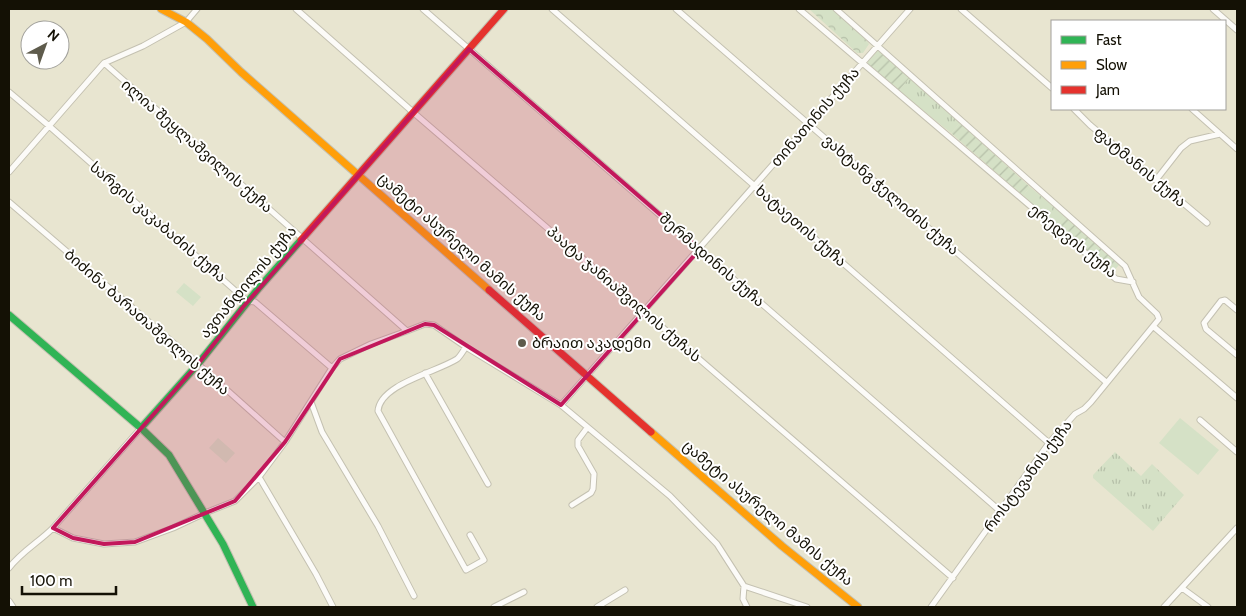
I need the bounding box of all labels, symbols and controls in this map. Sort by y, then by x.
north arrow [20,20,70,70]
legend [1051,20,1226,110]
text: N [44,25,63,45]
text: Fast [1096,31,1121,49]
text: Slow [1096,56,1127,74]
street label: თინათინის ქუჩა [767,63,863,171]
street label: ილია შეყლაშვილის ქუჩა [118,75,276,217]
text: Jam [1095,81,1120,99]
street label: ფატმანის ქუჩა [1090,123,1190,211]
street label: ვახტანგ ჭელიძის ქუჩა [819,131,963,259]
street label: სარგის კაკაბაძის ქუჩა [86,158,230,286]
street label: ცამეტი ასურელი მამის ქუჩა [374,169,550,325]
street label: ხატაეთის ქუჩა [752,182,850,270]
street label: ერედვის ქუჩა [1026,200,1120,282]
street label: შერმადინის ქუჩა [656,209,768,311]
street label: ავთანდილის ქუჩა [196,222,300,342]
street label: პაატა ჯანიაშვილის ქუჩას [543,222,705,366]
street label: ბიძინა ბარათაშვილის ქუჩა [61,245,233,399]
place label: ბრაით აკადემი [532,334,651,352]
marker: ბრაით აკადემი [516,337,528,349]
street label: როსტევანის ქუჩა [980,417,1076,535]
street label: ცამეტი ასურელი მამის ქუჩა [679,437,857,589]
scale bar [22,564,116,596]
text: 100 m [30,572,72,590]

